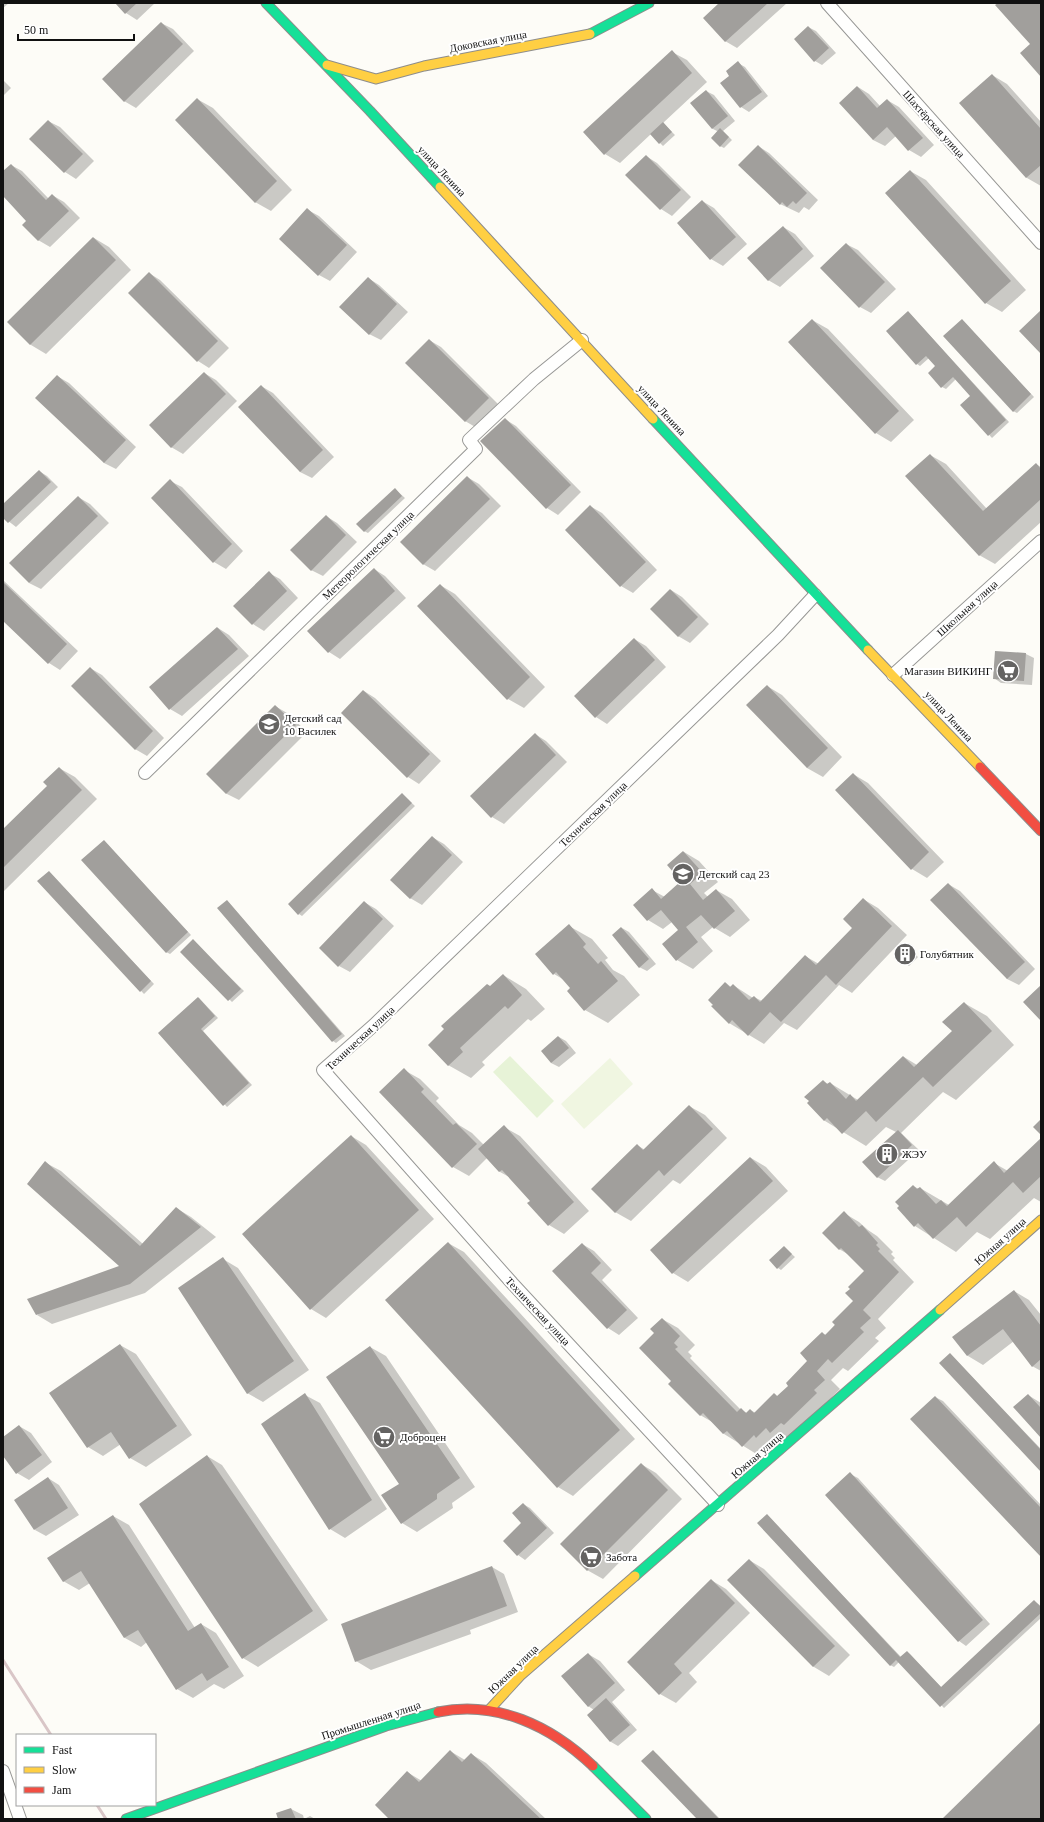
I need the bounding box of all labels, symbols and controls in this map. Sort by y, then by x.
scale bar [18,16,134,42]
text: 50 m [24,23,49,37]
street label: Доковская улица [448,28,528,54]
street label: Шахтёрская улица [901,88,967,160]
street label: улица Ленина [416,143,469,199]
street label: улица Ленина [636,382,689,438]
street label: Метеорологическая улица [320,508,416,602]
street label: Школьная улица [934,578,1000,638]
supermarket icon: Магазин ВИКИНГ [995,658,1021,684]
place label: Магазин ВИКИНГ [904,665,992,677]
street label: улица Ленина [923,688,976,744]
school or university icon: Детский сад 10 Василек [256,711,282,737]
place label: Детский сад 10 Василек [284,712,342,737]
street label: Техническая улица [557,779,629,849]
school or university icon: Детский сад 23 [670,861,696,887]
place label: Детский сад 23 [698,868,770,880]
building icon: Голубятник [892,941,918,967]
place label: Голубятник [920,948,975,960]
street label: Техническая улица [323,1003,397,1073]
building icon: ЖЭУ [874,1141,900,1167]
place label: ЖЭУ [902,1148,927,1160]
street label: Южная улица [972,1215,1028,1267]
street label: Техническая улица [503,1274,573,1348]
supermarket icon: Доброцен [371,1424,397,1450]
street label: Южная улица [729,1429,785,1481]
place label: Доброцен [400,1431,446,1443]
supermarket icon: Забота [578,1544,604,1570]
place label: Забота [606,1551,637,1563]
street label: Южная улица [486,1642,541,1696]
street label: Промышленная улица [320,1698,422,1742]
legend [16,1734,156,1806]
text: Fast [52,1743,73,1757]
text: Slow [52,1763,77,1777]
text: Jam [52,1783,72,1797]

